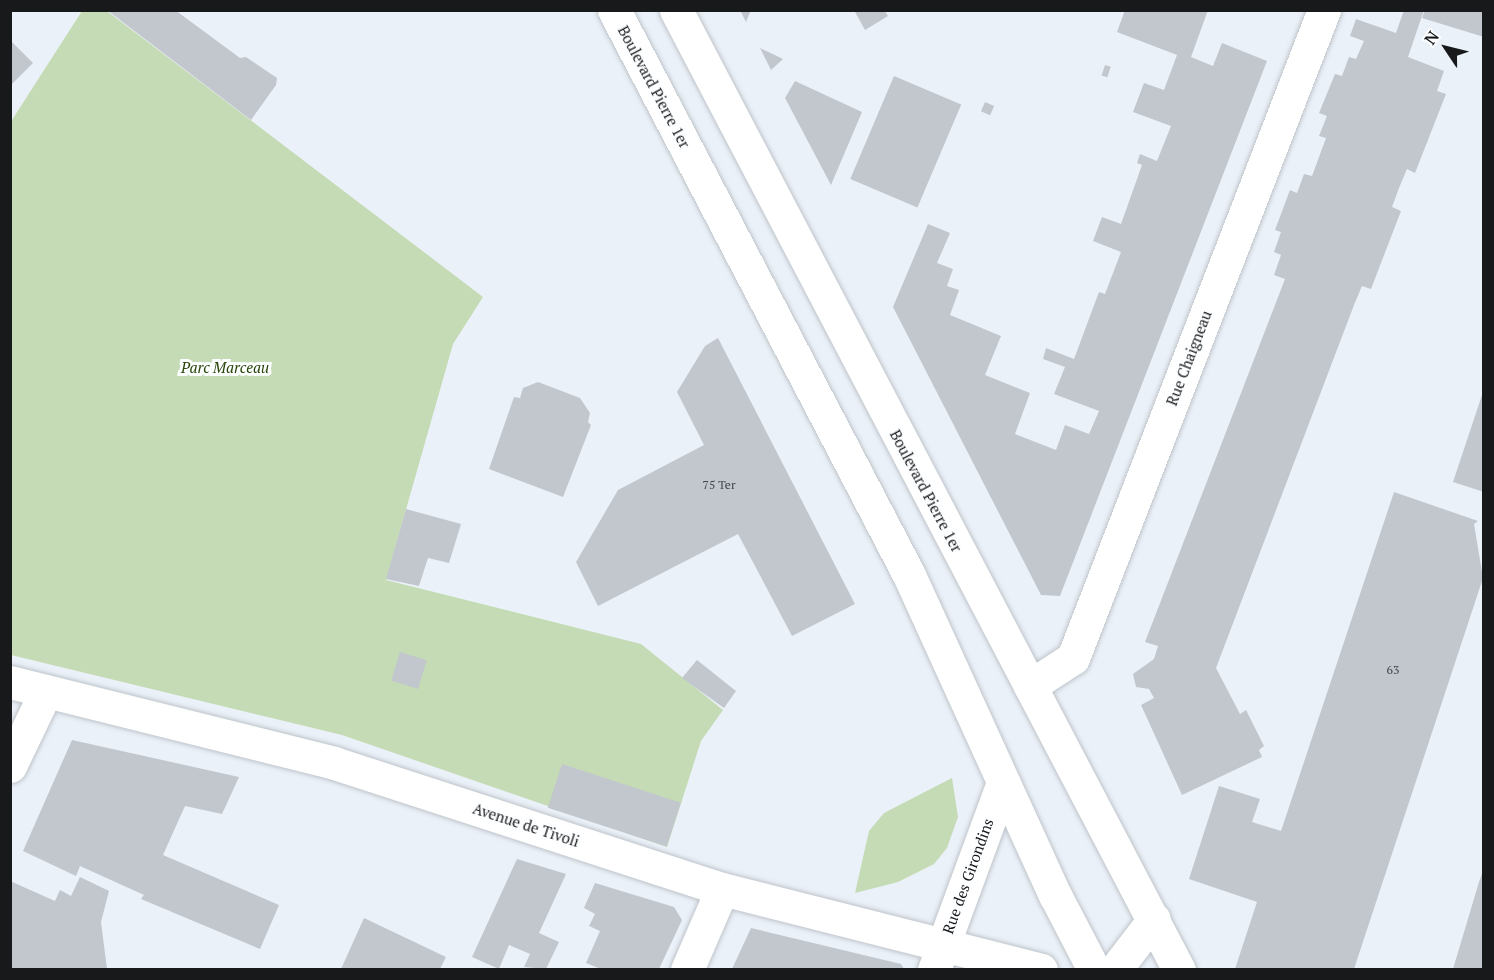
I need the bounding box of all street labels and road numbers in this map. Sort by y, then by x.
street label: Boulevard Pierre 1er [614,23,694,151]
street label: Rue Chaigneau [1163,308,1215,408]
street label: Boulevard Pierre 1er [886,427,966,555]
street label: Avenue de Tivoli [471,799,581,851]
street label: Rue des Girondins [939,816,997,936]

